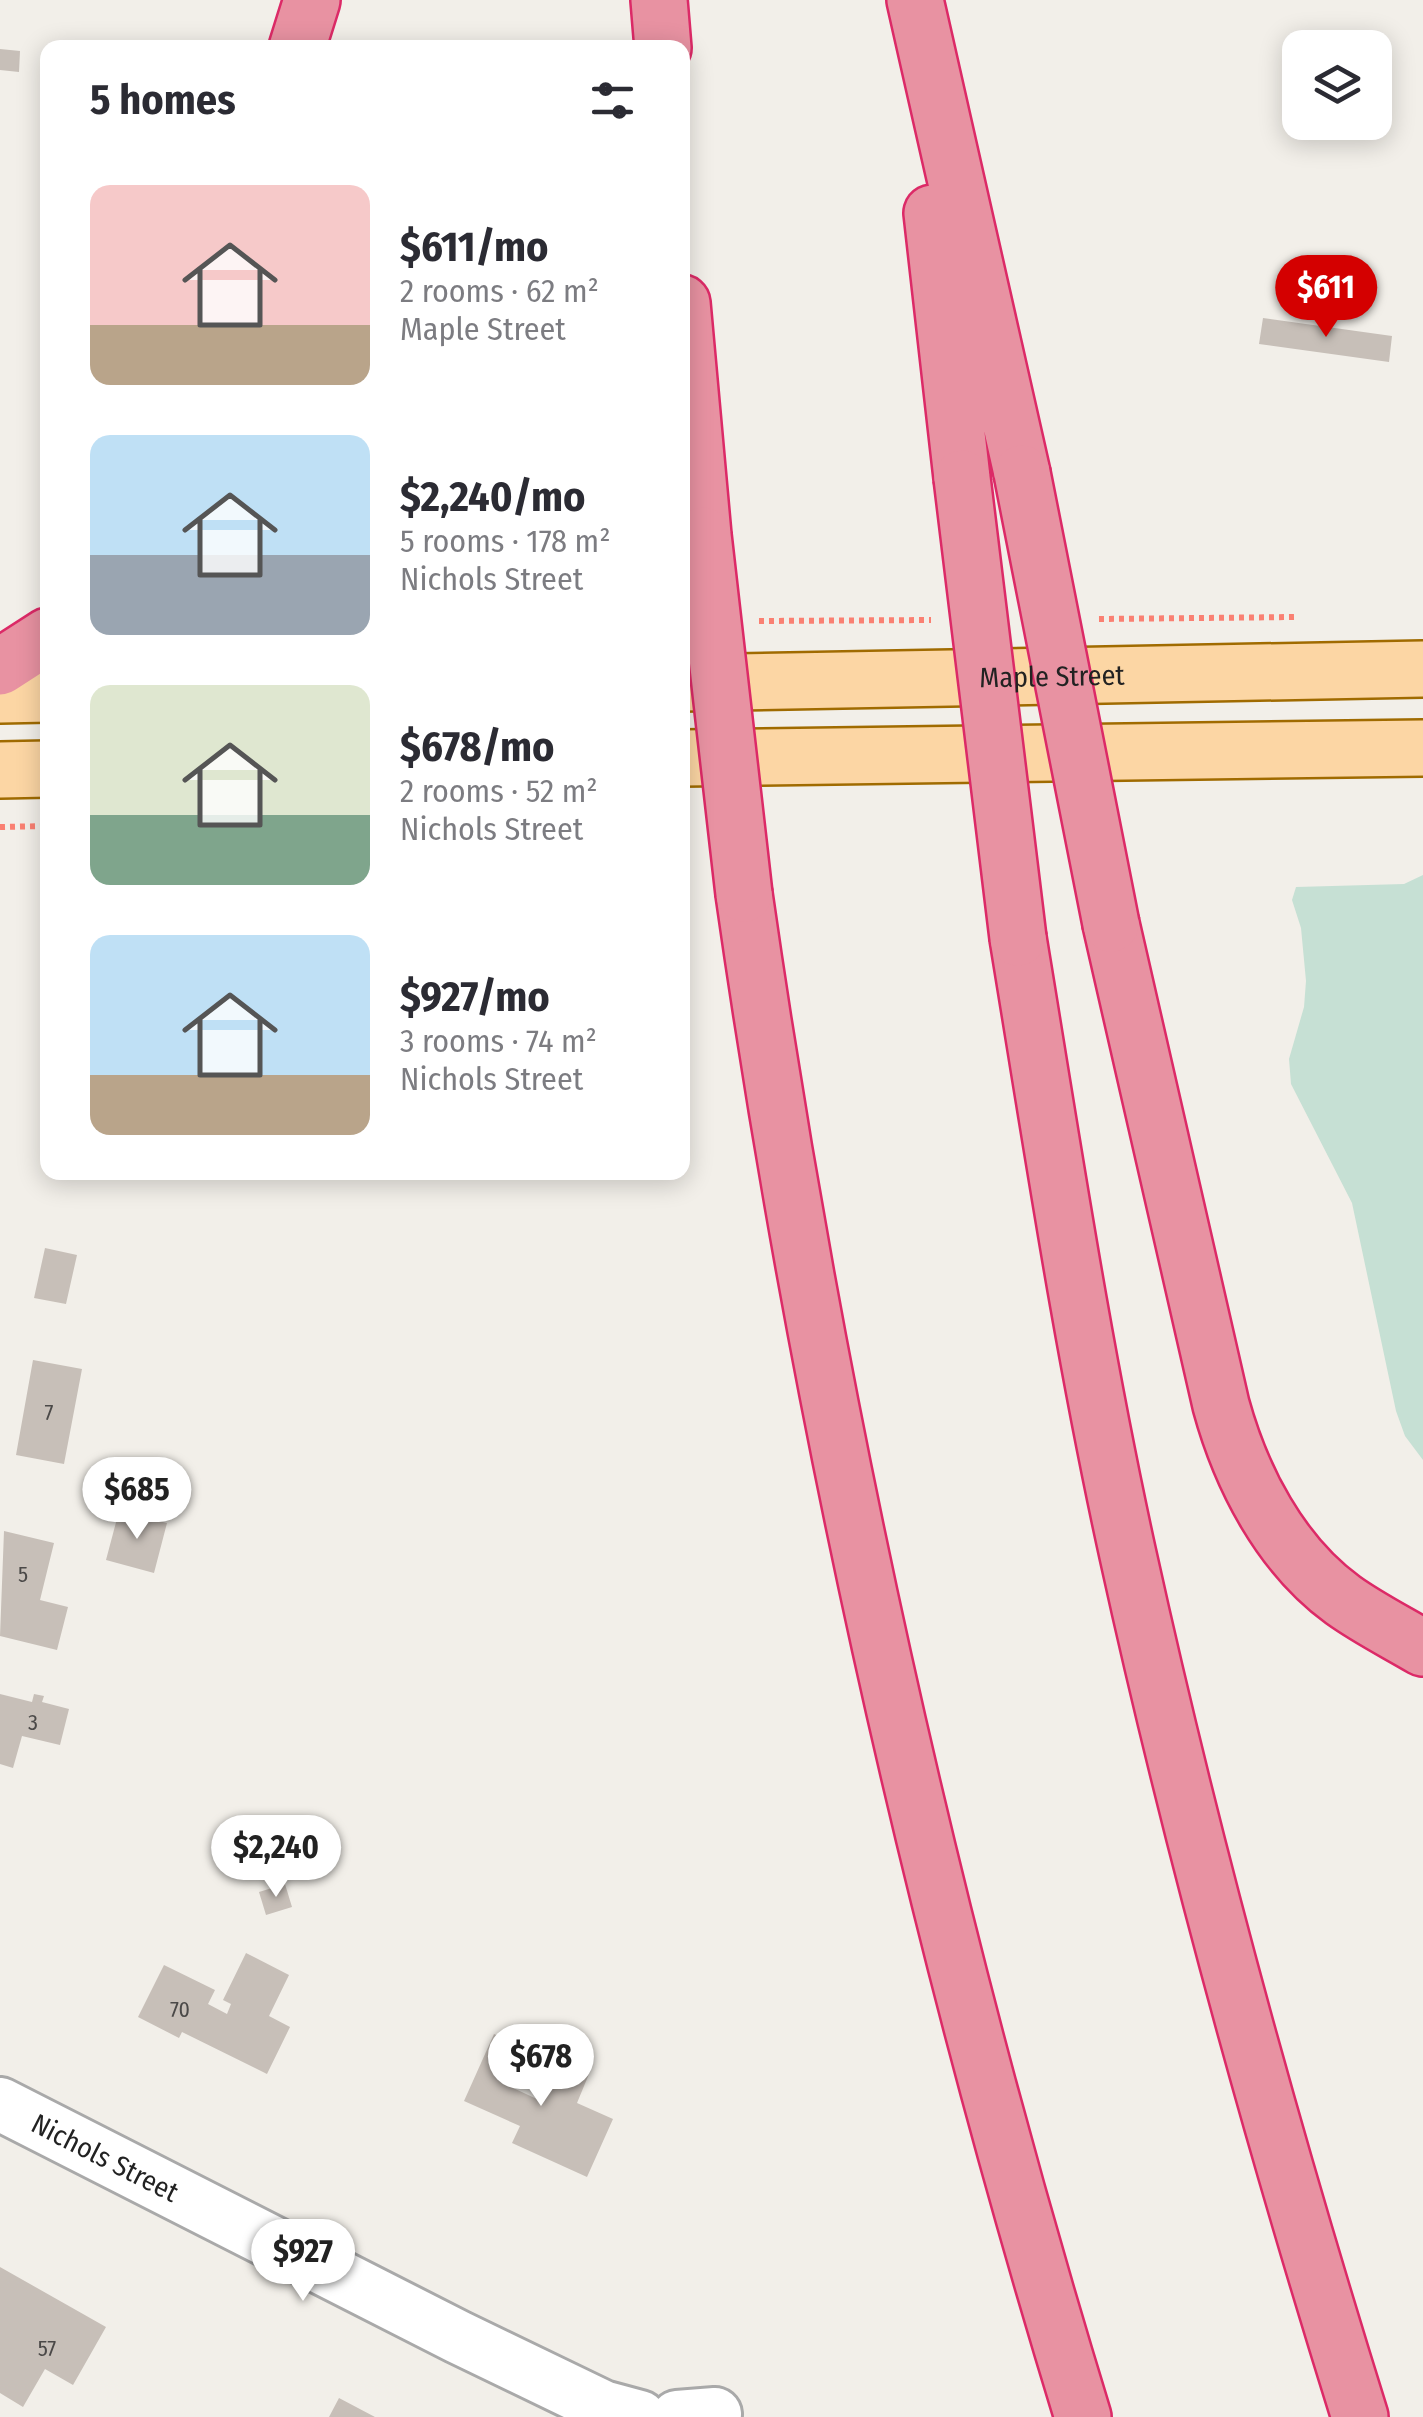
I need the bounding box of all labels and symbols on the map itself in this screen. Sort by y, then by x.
pin: $611 [1267,255,1385,340]
street label: Maple Street [979,659,1126,694]
house number: 7 [45,1399,54,1426]
pin: $685 [78,1457,196,1542]
house number: 5 [18,1561,28,1588]
house number: 3 [28,1709,38,1736]
pin: $2,240 [195,1815,357,1900]
house number: 70 [170,1996,190,2023]
pin: $678 [482,2024,600,2109]
street label: Nichols Street [26,2107,185,2209]
pin: $927 [244,2219,362,2304]
house number: 57 [38,2335,56,2362]

